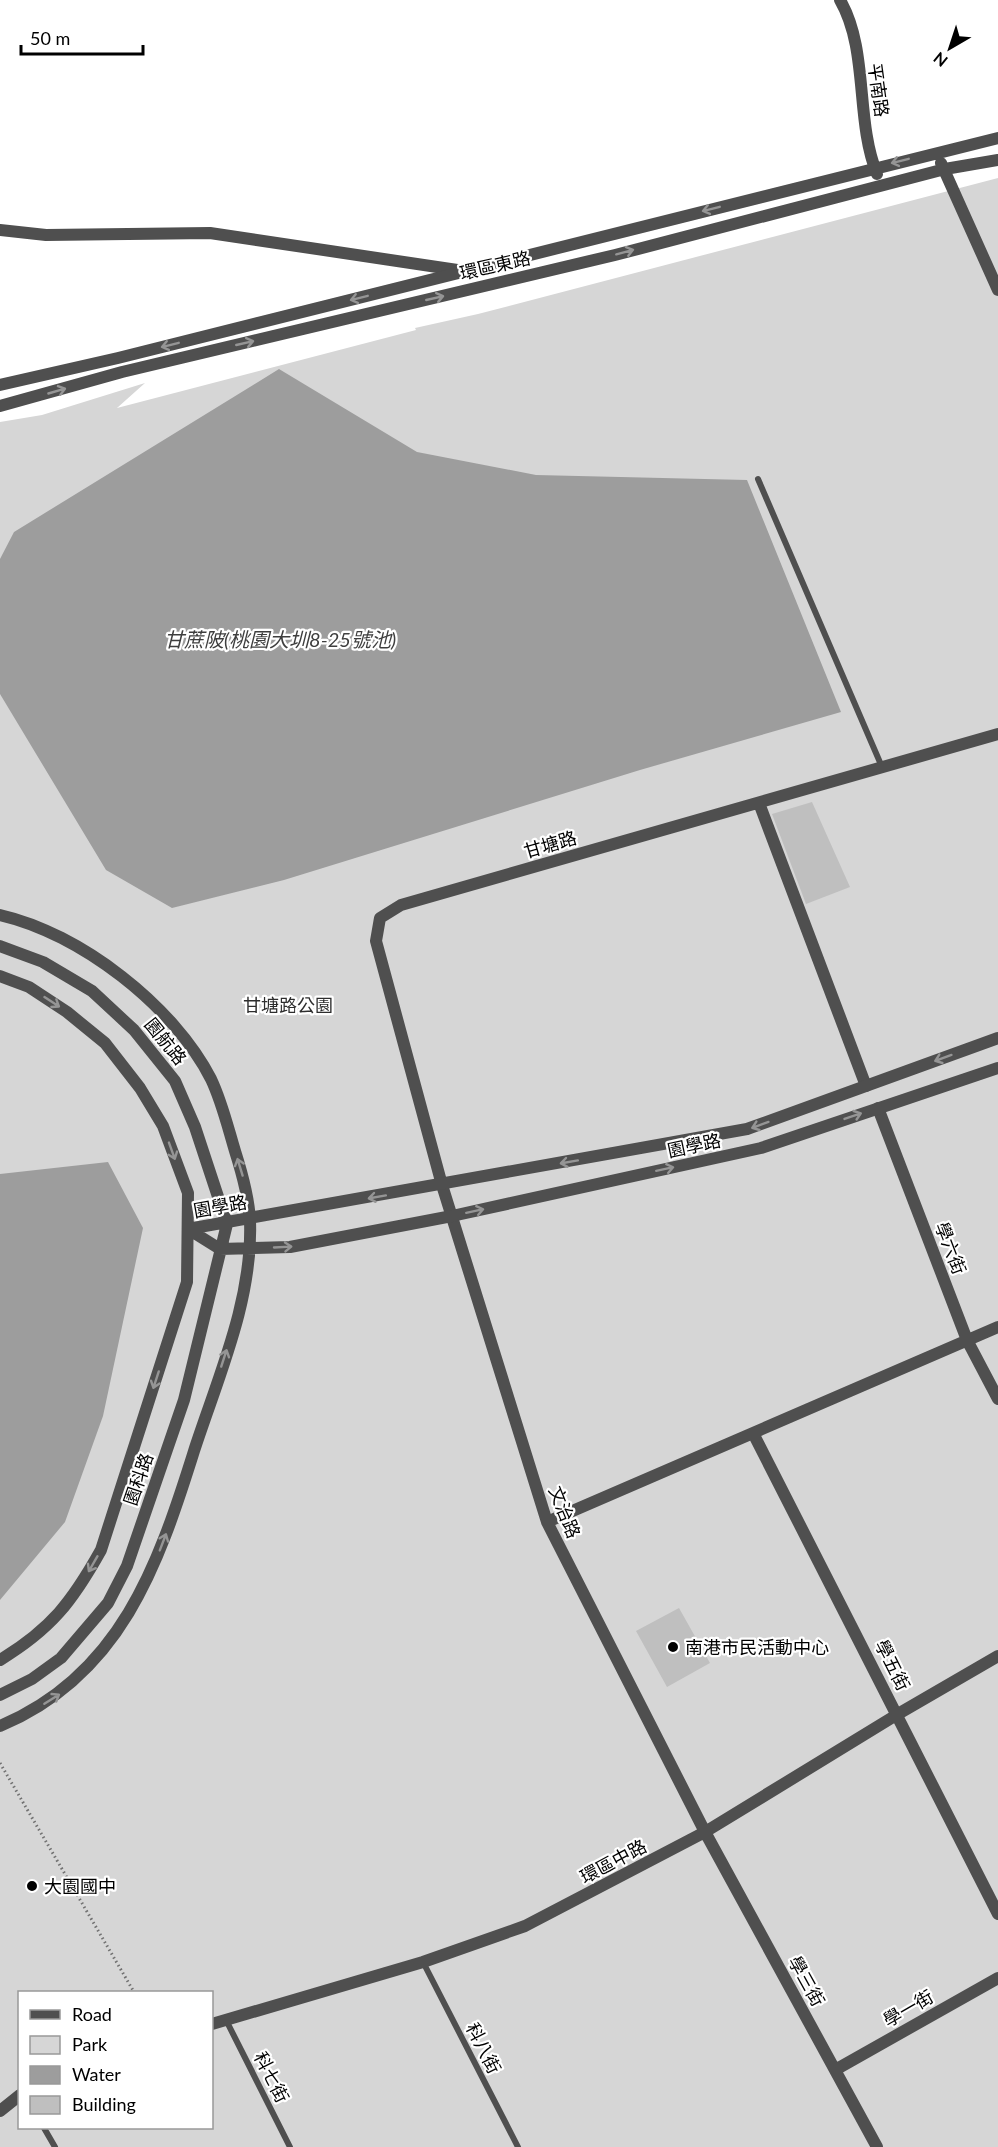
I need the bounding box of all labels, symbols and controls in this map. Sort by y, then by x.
scale bar [21,18,142,56]
north arrow [920,18,980,78]
text: 50 m [30,27,70,49]
text: N [929,49,951,71]
street label: 平南路 [864,62,894,118]
one-way arrow [891,156,910,168]
one-way arrow [702,204,721,215]
street label: 環區東路 [457,246,533,284]
one-way arrow [615,246,634,258]
one-way arrow [425,291,444,303]
one-way arrow [350,292,369,304]
one-way arrow [236,336,255,348]
one-way arrow [161,340,180,352]
one-way arrow [47,385,66,396]
water label: 甘蔗陂(桃園大圳8-25號池) [164,627,396,651]
street label: 甘塘路 [521,826,579,862]
park label: 甘塘路公園 [243,994,333,1016]
one-way arrow [43,996,60,1008]
street label: 園航路 [140,1013,192,1069]
one-way arrow [934,1053,953,1064]
one-way arrow [843,1110,861,1121]
one-way arrow [751,1120,770,1131]
street label: 園學路 [665,1129,723,1161]
one-way arrow [168,1141,179,1160]
one-way arrow [559,1157,579,1168]
one-way arrow [234,1158,245,1177]
one-way arrow [655,1163,674,1175]
street label: 園學路 [192,1190,248,1222]
one-way arrow [367,1191,387,1202]
one-way arrow [464,1205,484,1216]
street label: 學六街 [931,1219,971,1277]
one-way arrow [273,1241,293,1252]
one-way arrow [220,1349,231,1368]
one-way arrow [149,1370,160,1389]
street label: 園科路 [119,1450,157,1508]
street label: 文治路 [545,1483,585,1541]
one-way arrow [158,1534,169,1552]
one-way arrow [87,1555,98,1573]
place label: 南港市民活動中心 [685,1636,829,1658]
street label: 學五街 [871,1636,915,1694]
marker: 南港市民活動中心 [666,1640,680,1654]
one-way arrow [43,1693,60,1705]
street label: 環區中路 [576,1834,650,1888]
place label: 大園國中 [44,1875,116,1897]
marker: 大園國中 [25,1879,39,1893]
street label: 學三街 [784,1952,830,2010]
street label: 學一街 [879,1985,937,2031]
legend [18,1991,213,2129]
text: Road [72,2003,112,2025]
street label: 科八街 [462,2019,506,2077]
text: Park [72,2033,108,2055]
street label: 科七街 [250,2048,294,2106]
text: Water [72,2063,121,2085]
text: Building [72,2093,136,2115]

